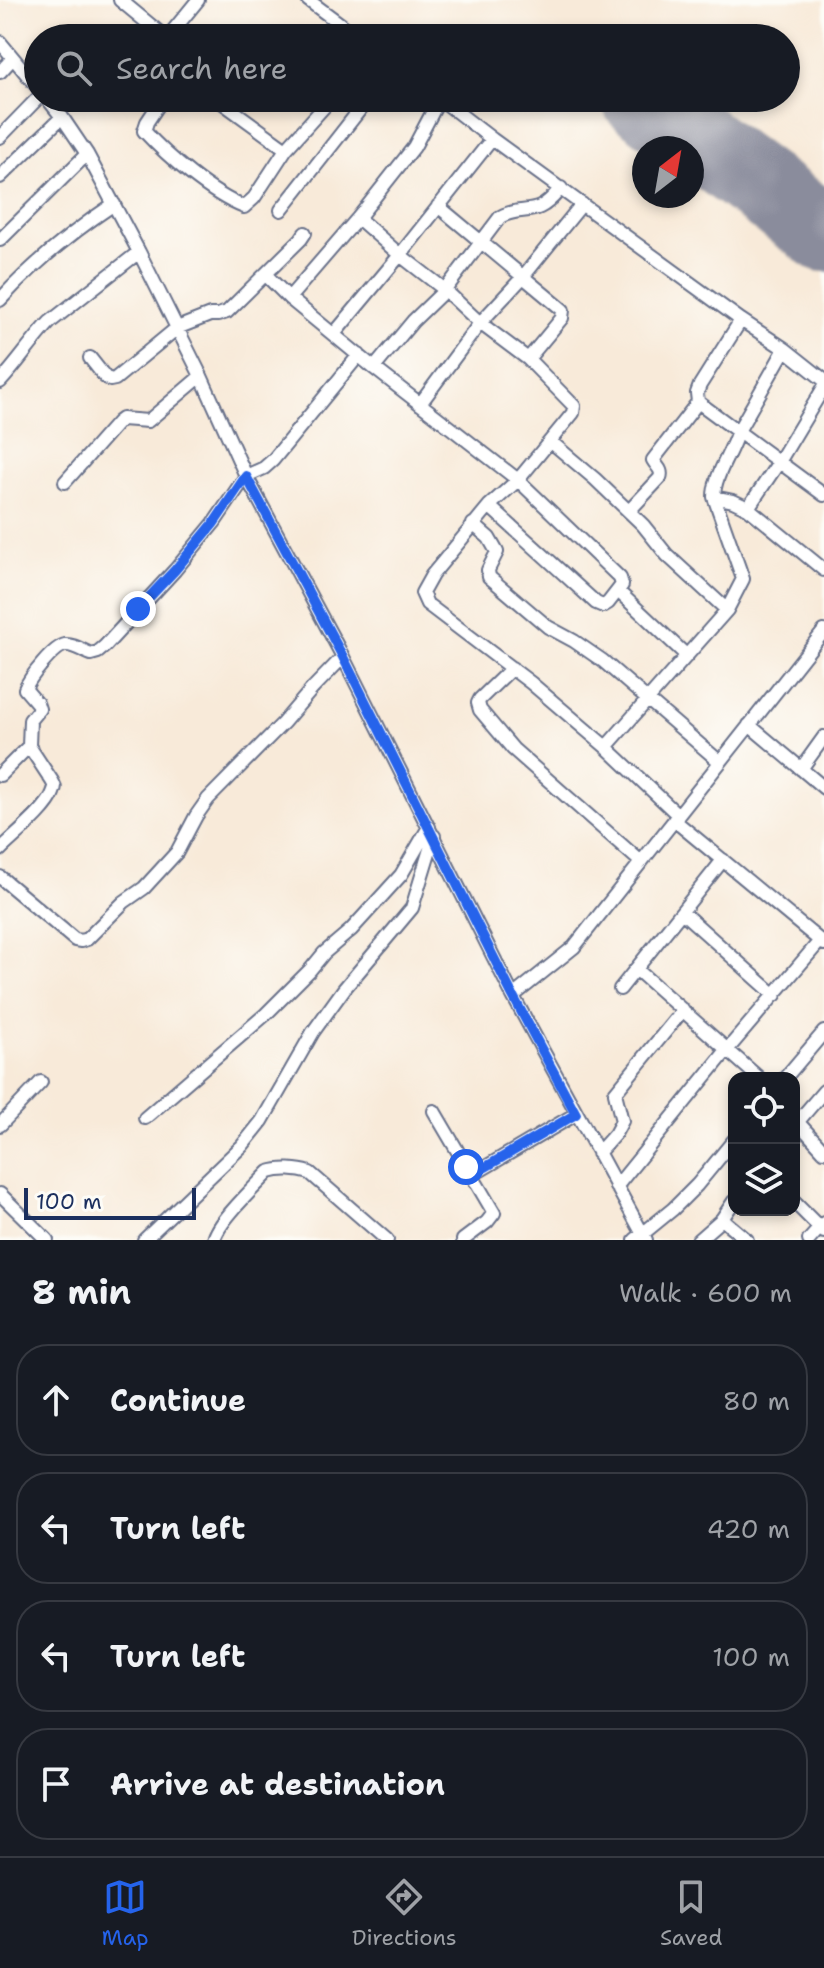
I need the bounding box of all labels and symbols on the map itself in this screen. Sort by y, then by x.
north arrow [632,136,704,208]
route end [120,591,156,627]
route start [448,1149,484,1185]
scale bar [24,1184,196,1220]

